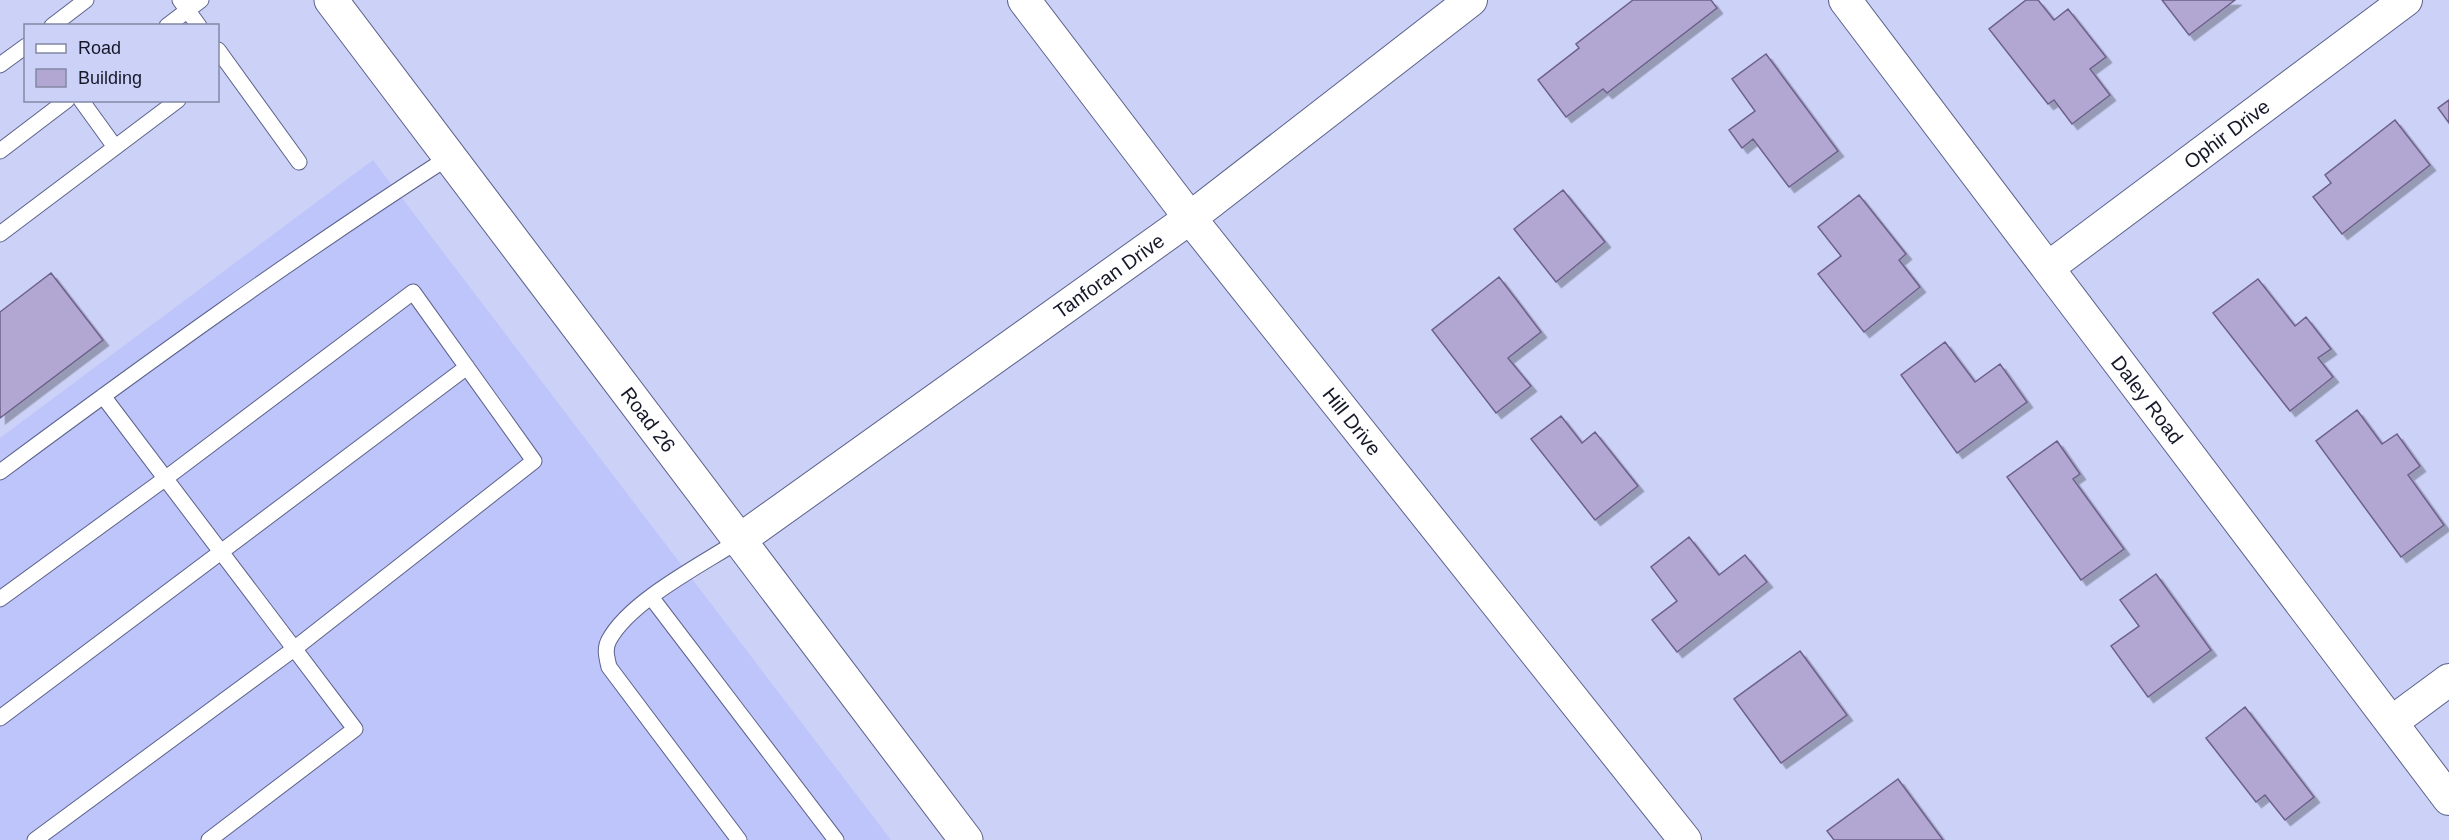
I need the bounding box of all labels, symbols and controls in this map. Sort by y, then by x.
legend [24,24,219,102]
text: Road [78,38,121,58]
text: Building [78,68,142,88]
street label: Ophir Drive [2180,95,2274,173]
street label: Tanforan Drive [1050,229,1168,323]
street label: Daley Road [2107,351,2187,448]
street label: Road 26 [617,383,680,456]
street label: Hill Drive [1318,383,1385,460]

